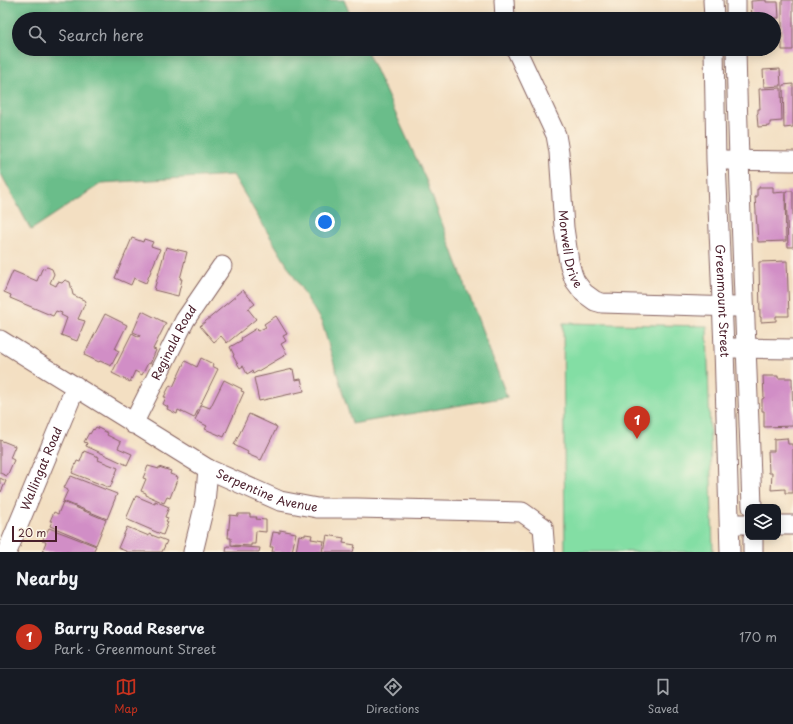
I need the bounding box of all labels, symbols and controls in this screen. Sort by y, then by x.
search box [12,12,781,56]
icon: search [26,23,48,45]
text: Search here [58,23,144,46]
street label: Morwell Drive [555,209,587,291]
your location [315,212,335,232]
street label: Greenmount Street [712,244,734,358]
street label: Reginald Road [146,301,201,383]
pin: 1 [624,406,650,439]
street label: Wallingat Road [15,424,66,513]
street label: Serpentine Avenue [213,464,319,516]
map controls [745,504,781,540]
button: layers [745,504,781,540]
scale bar [12,524,57,543]
text: 20 m [18,524,46,541]
text: Nearby [16,565,78,591]
text: Barry Road Reserve [54,616,205,639]
text: 1 [26,627,32,646]
text: 170 m [739,627,777,646]
text: Park · Greenmount Street [54,639,216,658]
tab: Map [114,676,138,717]
tab: Directions [366,676,419,717]
tab: Saved [648,676,679,717]

